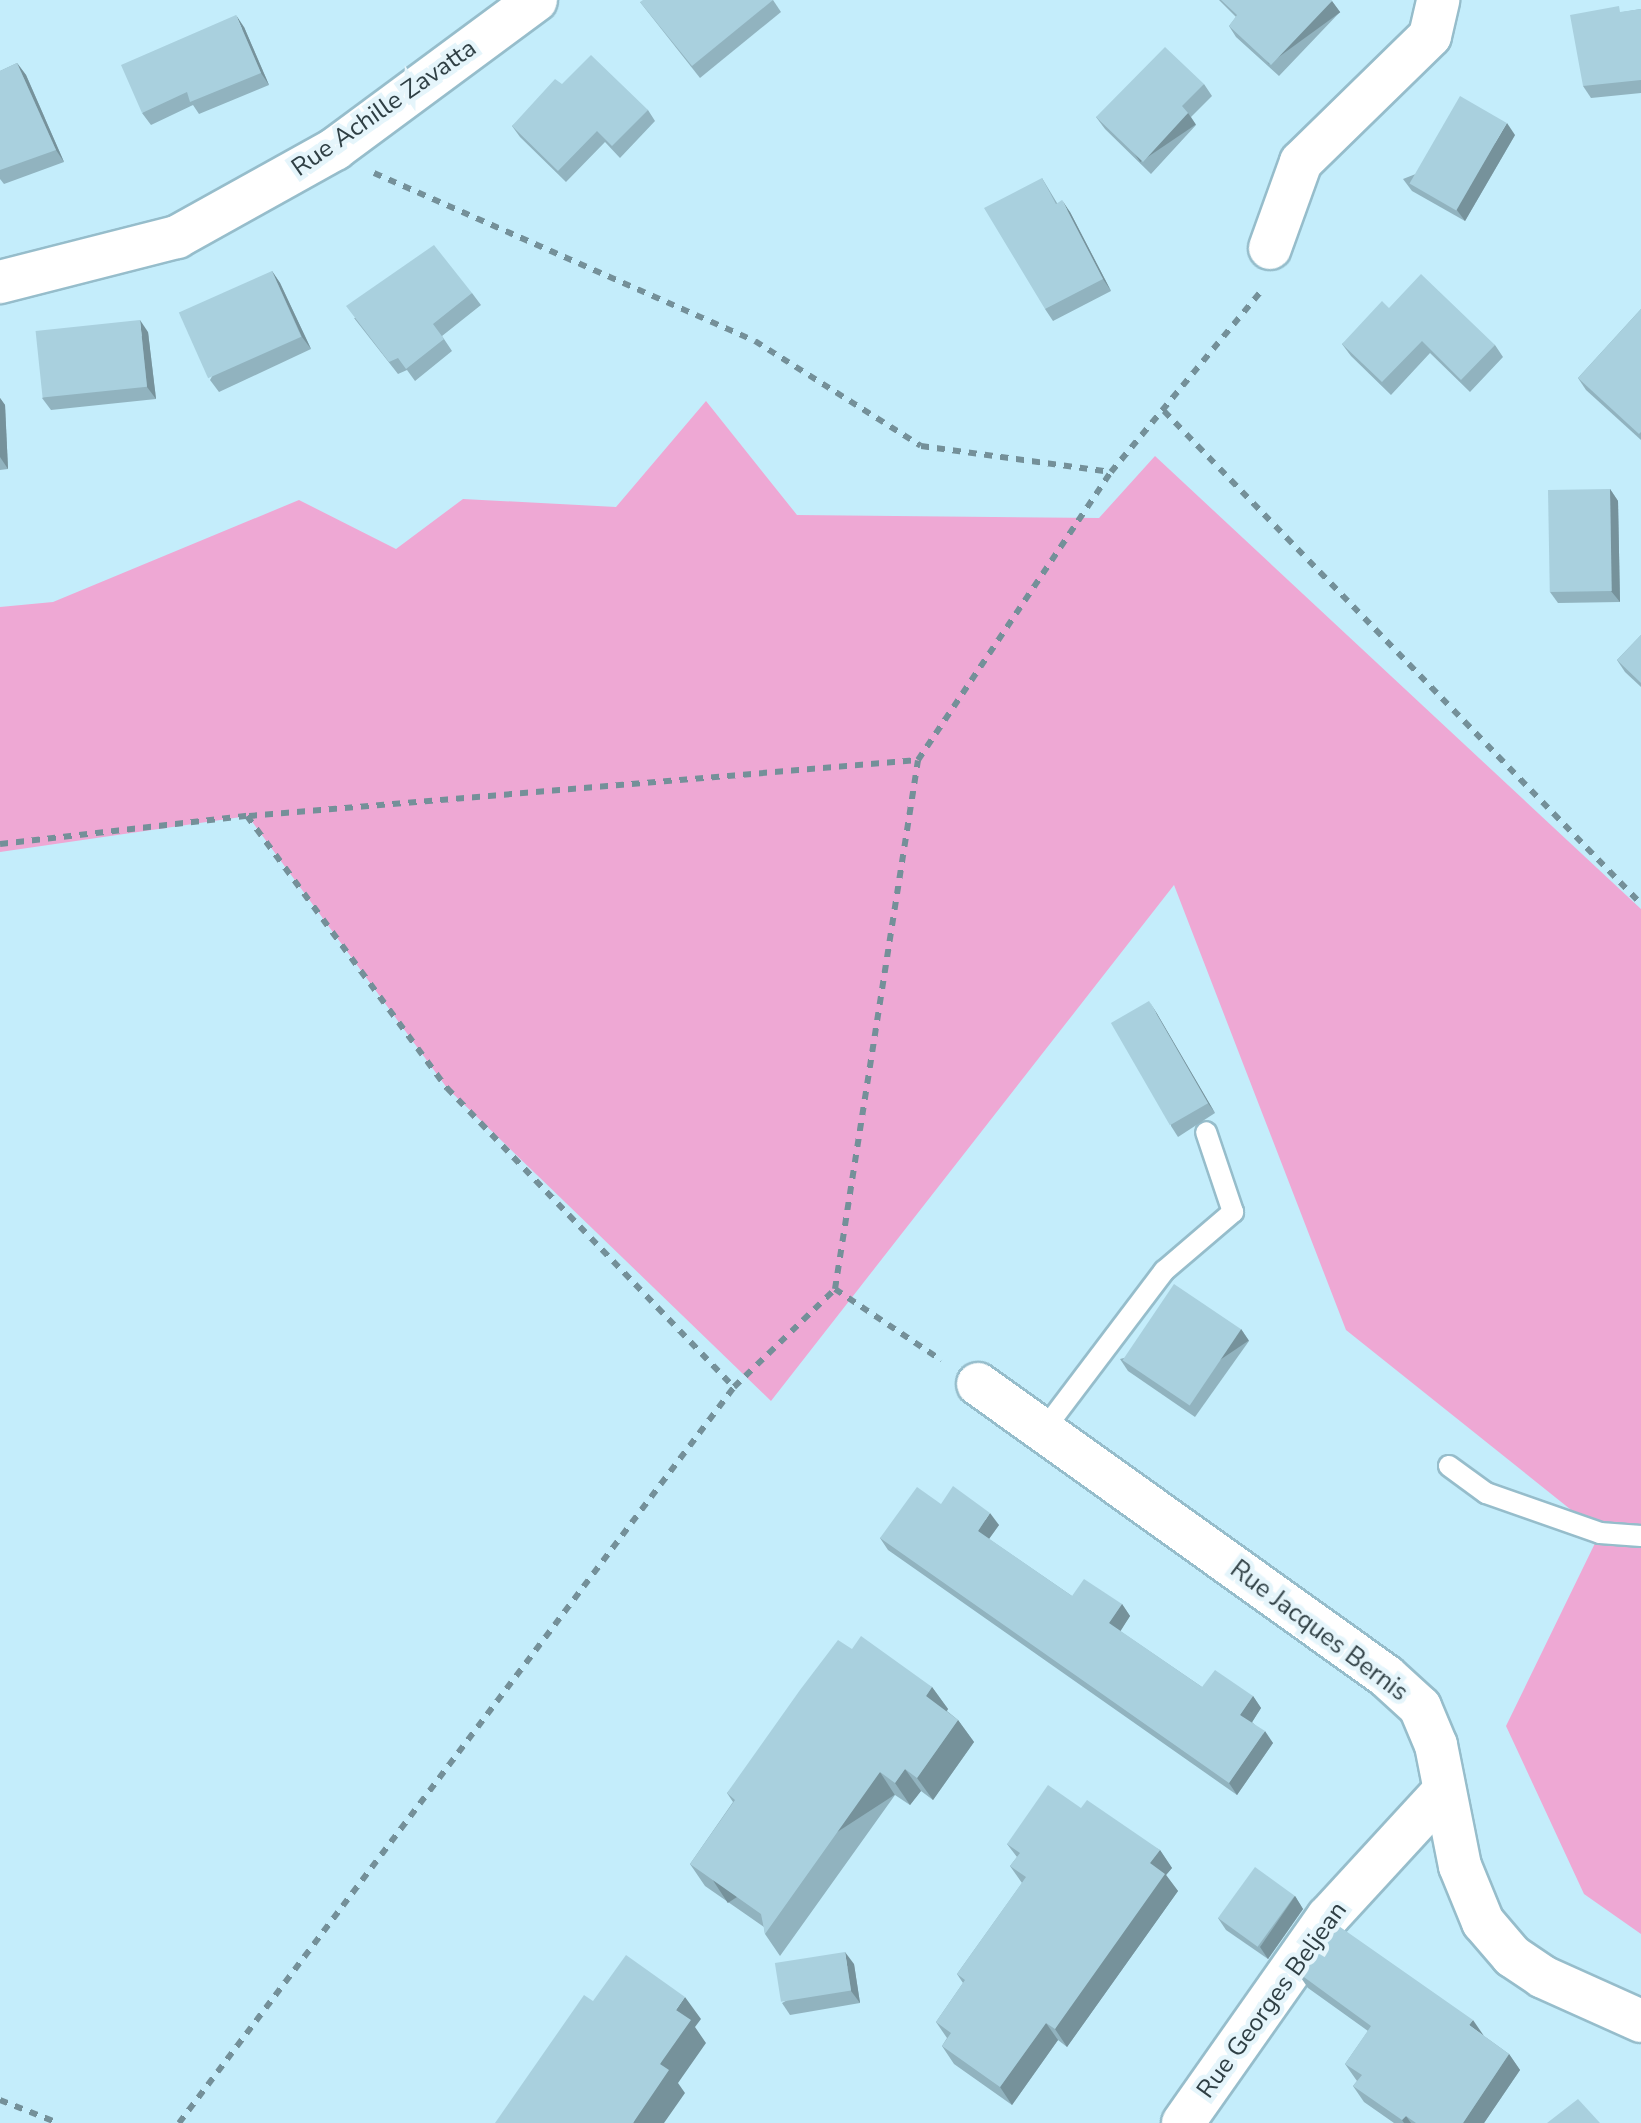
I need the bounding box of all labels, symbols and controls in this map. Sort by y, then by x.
street label: Rue Achille Zavatta [286,33,482,183]
street label: Rue Jacques Bernis [1224,1554,1414,1708]
street label: Rue Georges Beljean [1191,1896,1353,2104]

